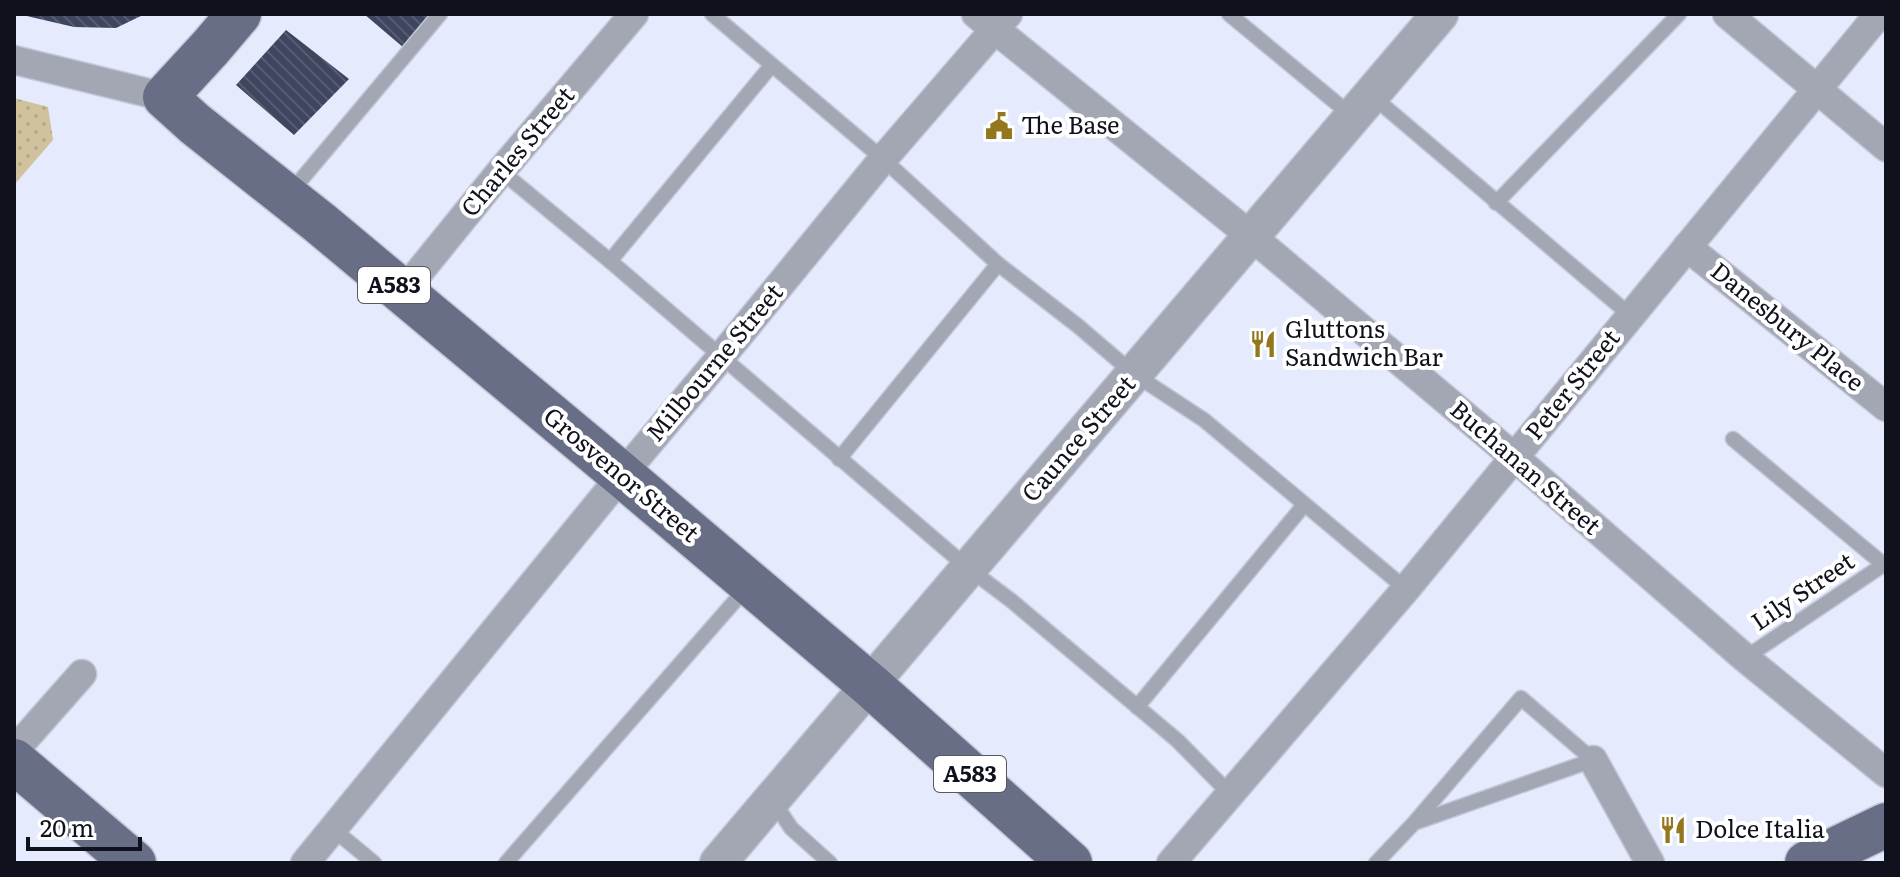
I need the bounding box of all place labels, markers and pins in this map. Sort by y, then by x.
place label: The Base [1021,106,1120,141]
public building icon: The Base [984,111,1014,141]
place label: Gluttons Sandwich Bar [1285,310,1444,373]
restaurant icon: Gluttons Sandwich Bar [1248,329,1278,359]
place label: Dolce Italia [1695,810,1825,845]
restaurant icon: Dolce Italia [1658,815,1688,845]

